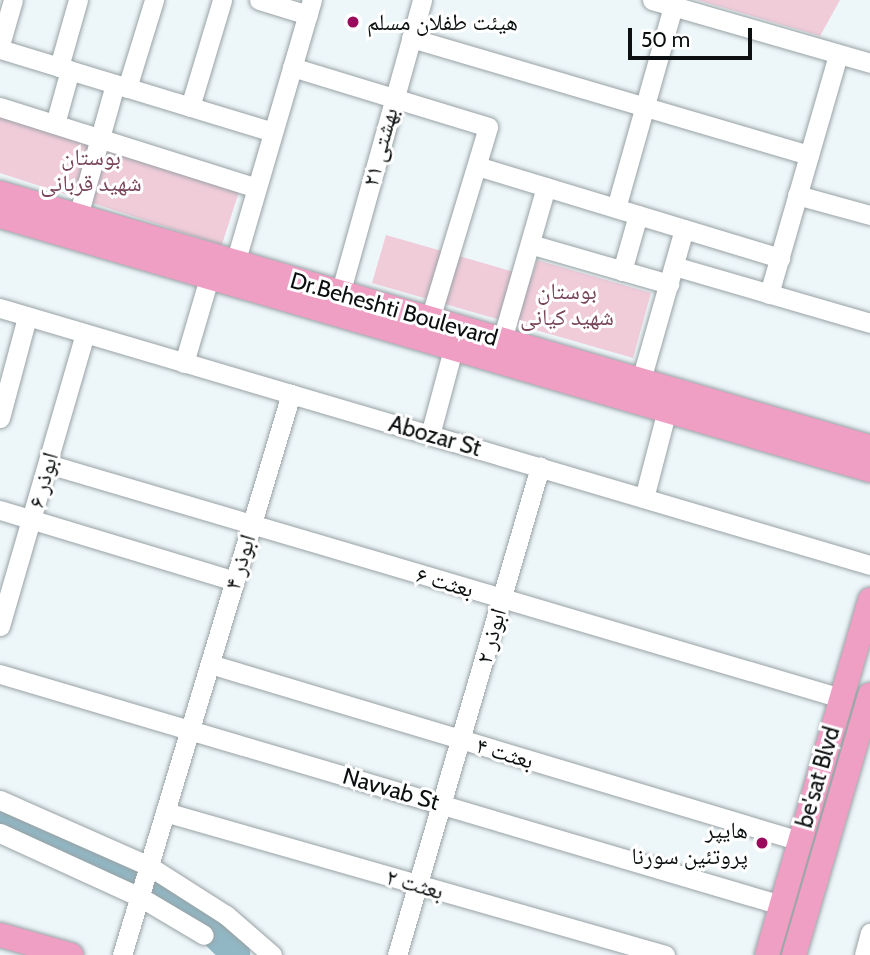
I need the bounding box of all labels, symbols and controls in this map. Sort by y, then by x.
place label: هيئت طفلان مسلم [367,8,518,36]
marker: هيئت طفلان مسلم [345,14,361,30]
scale bar [632,14,756,58]
text: 50 m [641,27,690,52]
street label: بهشتی ۲۱ [356,105,404,189]
park label: بوستان شهید قربانی [40,143,142,197]
street label: Dr.Beheshti Boulevard [287,266,501,352]
park label: بوستان شهید کیانی [520,277,614,331]
street label: Abozar St [386,410,484,462]
street label: ابوذر ۶ [22,449,64,511]
street label: ابوذر ۴ [219,531,261,593]
street label: بعثت ۶ [413,561,477,603]
street label: ابوذر ۲ [470,605,512,667]
street label: be'sat Blvd [790,723,846,831]
street label: بعثت ۴ [473,731,537,775]
street label: Navvab St [340,762,442,816]
place label: هایپر پروتئین سورنا [632,816,748,870]
marker: هایپر پروتئین سورنا [754,835,770,851]
street label: بعثت ۲ [383,863,447,905]

